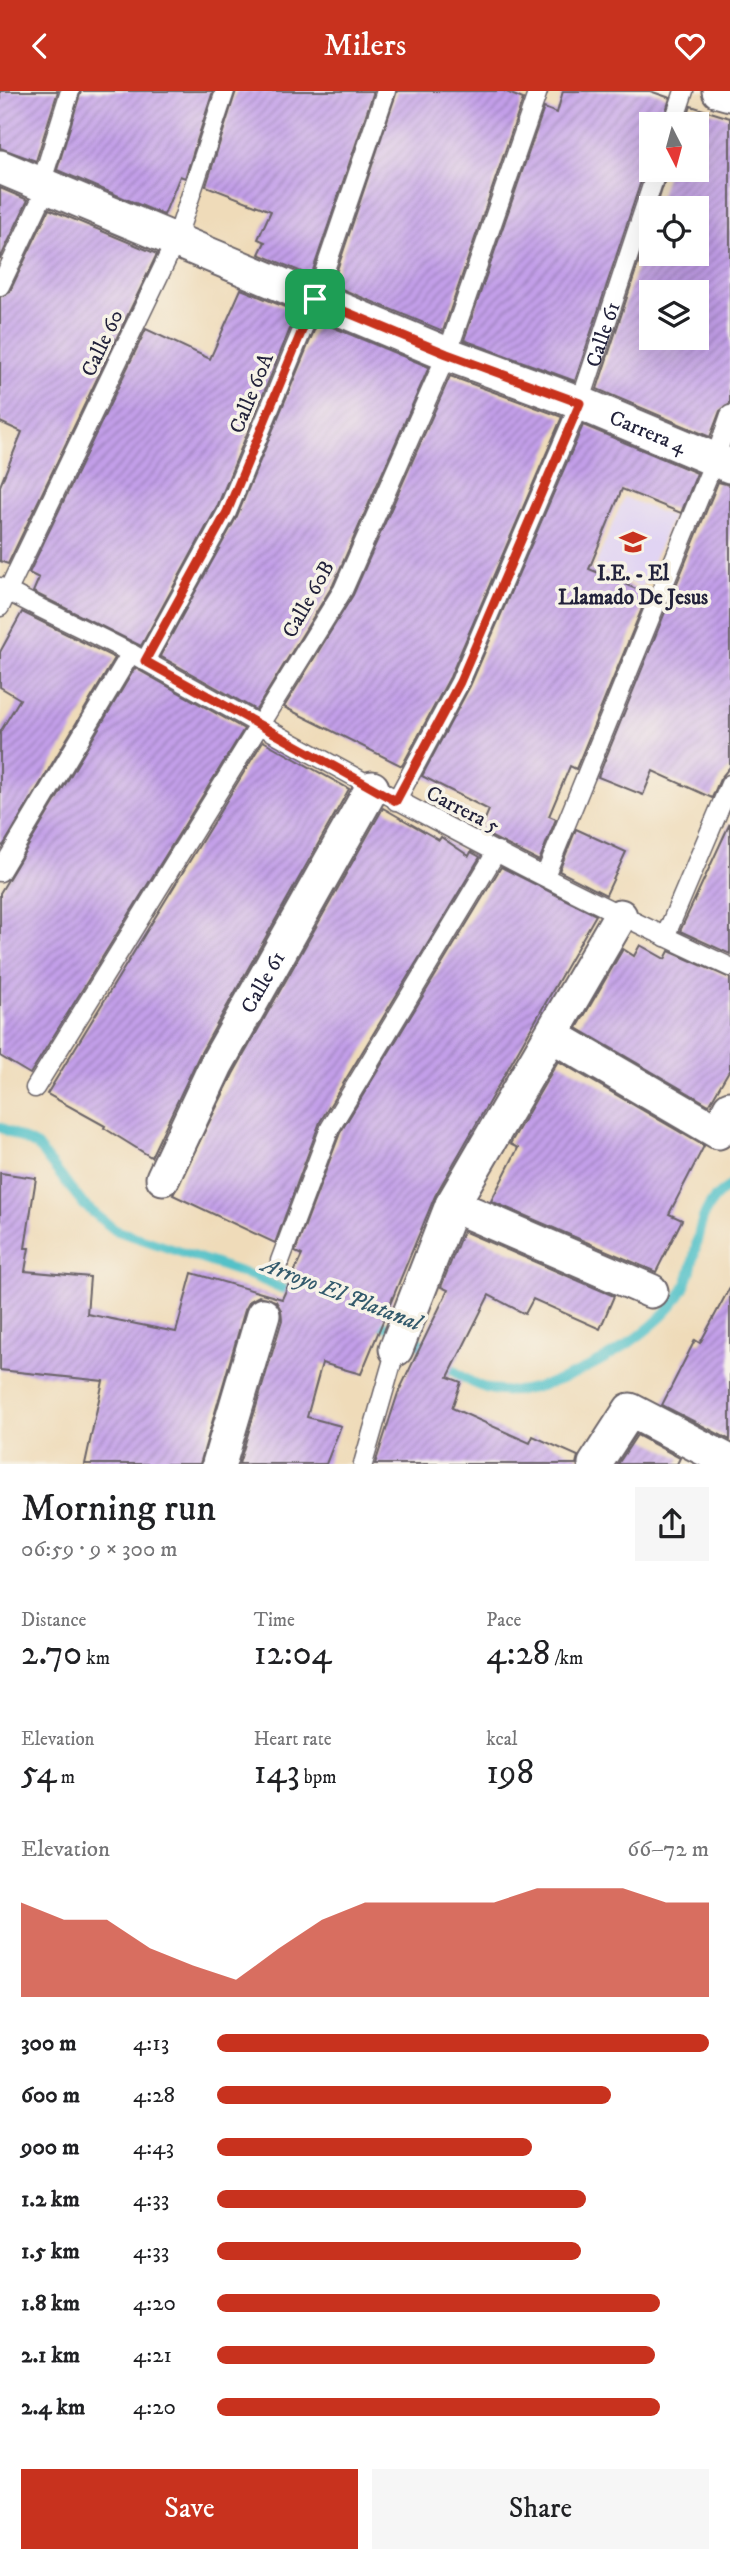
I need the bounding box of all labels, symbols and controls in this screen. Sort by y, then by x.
text: Milers [324,26,406,66]
icon: back [21,27,59,65]
icon: heart [671,27,709,65]
north arrow [639,112,709,182]
map controls [639,112,709,350]
button: locate [639,196,709,266]
pin [285,269,345,329]
icon: arrive [296,280,334,318]
button: layers [639,280,709,350]
street label: Calle 61 [581,299,626,371]
street label: Calle 60 [76,306,130,381]
street label: Calle 60A [224,349,280,437]
street label: Carrera 4 [605,405,691,460]
school or university icon: I.E. - El Llamado De Jesus [618,527,648,557]
street label: Calle 60B [277,556,341,643]
place label: I.E. - El Llamado De Jesus [558,561,708,611]
street label: Carrera 5 [421,780,504,839]
street label: Calle 61 [236,947,291,1018]
water label: Arroyo El Platanal [255,1250,427,1339]
text: Morning run [21,1485,216,1533]
button: share [635,1487,709,1561]
text: 06:59 · 9 × 300 m [21,1535,178,1564]
text: Distance [21,1609,86,1632]
text: Time [254,1609,295,1632]
text: Pace [486,1609,521,1632]
text: 2.70 [21,1632,82,1676]
text: 12:04 [254,1632,332,1676]
text: 4:28 [486,1632,550,1676]
text: km [82,1647,110,1670]
text: /km [550,1647,583,1670]
text: Elevation [21,1728,95,1751]
text: Heart rate [254,1728,332,1751]
text: kcal [486,1728,518,1751]
text: 54 [21,1751,57,1795]
text: 143 [254,1751,300,1795]
text: 198 [486,1751,534,1795]
text: m [57,1766,75,1789]
text: bpm [300,1766,337,1789]
text: Elevation [21,1835,110,1864]
text: 66–72 m [627,1835,709,1864]
text: 300 m [21,2029,77,2058]
text: 4:13 [133,2029,169,2058]
text: 600 m [21,2081,80,2110]
text: 4:28 [133,2081,175,2110]
text: 900 m [21,2133,79,2162]
text: 4:43 [133,2133,174,2162]
text: 1.2 km [21,2185,80,2214]
text: 4:33 [133,2185,169,2214]
text: 1.5 km [21,2237,80,2266]
text: 4:33 [133,2237,169,2266]
text: 1.8 km [21,2289,80,2318]
text: 4:20 [133,2289,176,2318]
text: 2.1 km [21,2341,80,2370]
text: 4:21 [133,2341,172,2370]
text: 2.4 km [21,2393,85,2422]
text: 4:20 [133,2393,176,2422]
button: Save [21,2469,358,2549]
button: Share [372,2469,709,2549]

